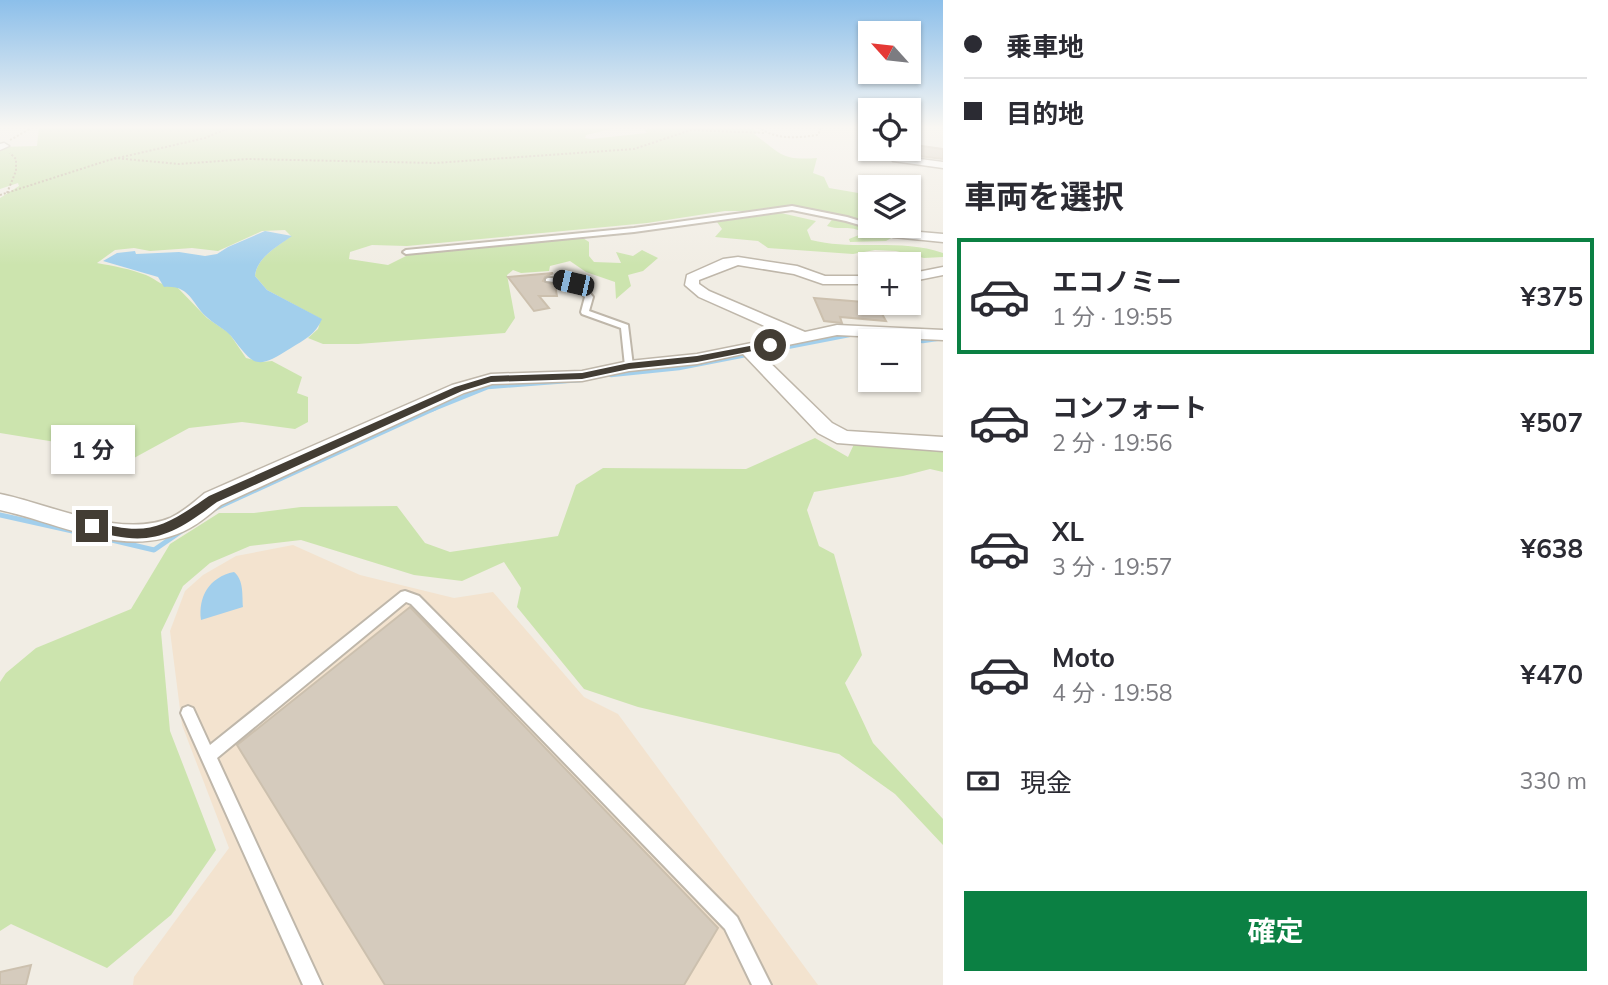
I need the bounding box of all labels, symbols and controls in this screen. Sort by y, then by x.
north arrow [858,21,920,84]
map controls [858,21,921,392]
text: 乗車地 [1006,30,1084,63]
text: 目的地 [1006,97,1084,130]
button: locate [858,98,921,161]
button: layers [858,175,921,238]
text: 車両を選択 [964,176,1124,216]
button: + [858,252,921,315]
icon: car [968,265,1031,328]
text: エコノミー [1052,265,1182,298]
car [551,268,596,298]
text: ¥375 [1521,280,1583,313]
text: 1 分 · 19:55 [1052,302,1173,331]
route start [754,329,786,361]
button: − [858,329,921,392]
icon: car [968,391,1031,454]
text: コンフォート [1052,391,1207,424]
text: ¥507 [1521,406,1583,439]
callout: 1 分 [50,424,134,474]
text: 2 分 · 19:56 [1052,428,1173,457]
text: 1 分 [71,435,115,464]
route end [76,510,108,542]
text: XL [1052,515,1084,548]
icon: car [968,517,1031,580]
text: ¥638 [1521,532,1583,565]
text: 3 分 · 19:57 [1052,552,1173,581]
text: Moto [1052,641,1115,674]
icon: car [968,643,1031,706]
text: ¥470 [1521,658,1583,691]
text: 4 分 · 19:58 [1052,678,1173,707]
icon: cash [964,762,1002,800]
text: 現金 [1020,766,1072,799]
text: 330 m [1519,766,1587,795]
button: 確定 [964,891,1587,971]

